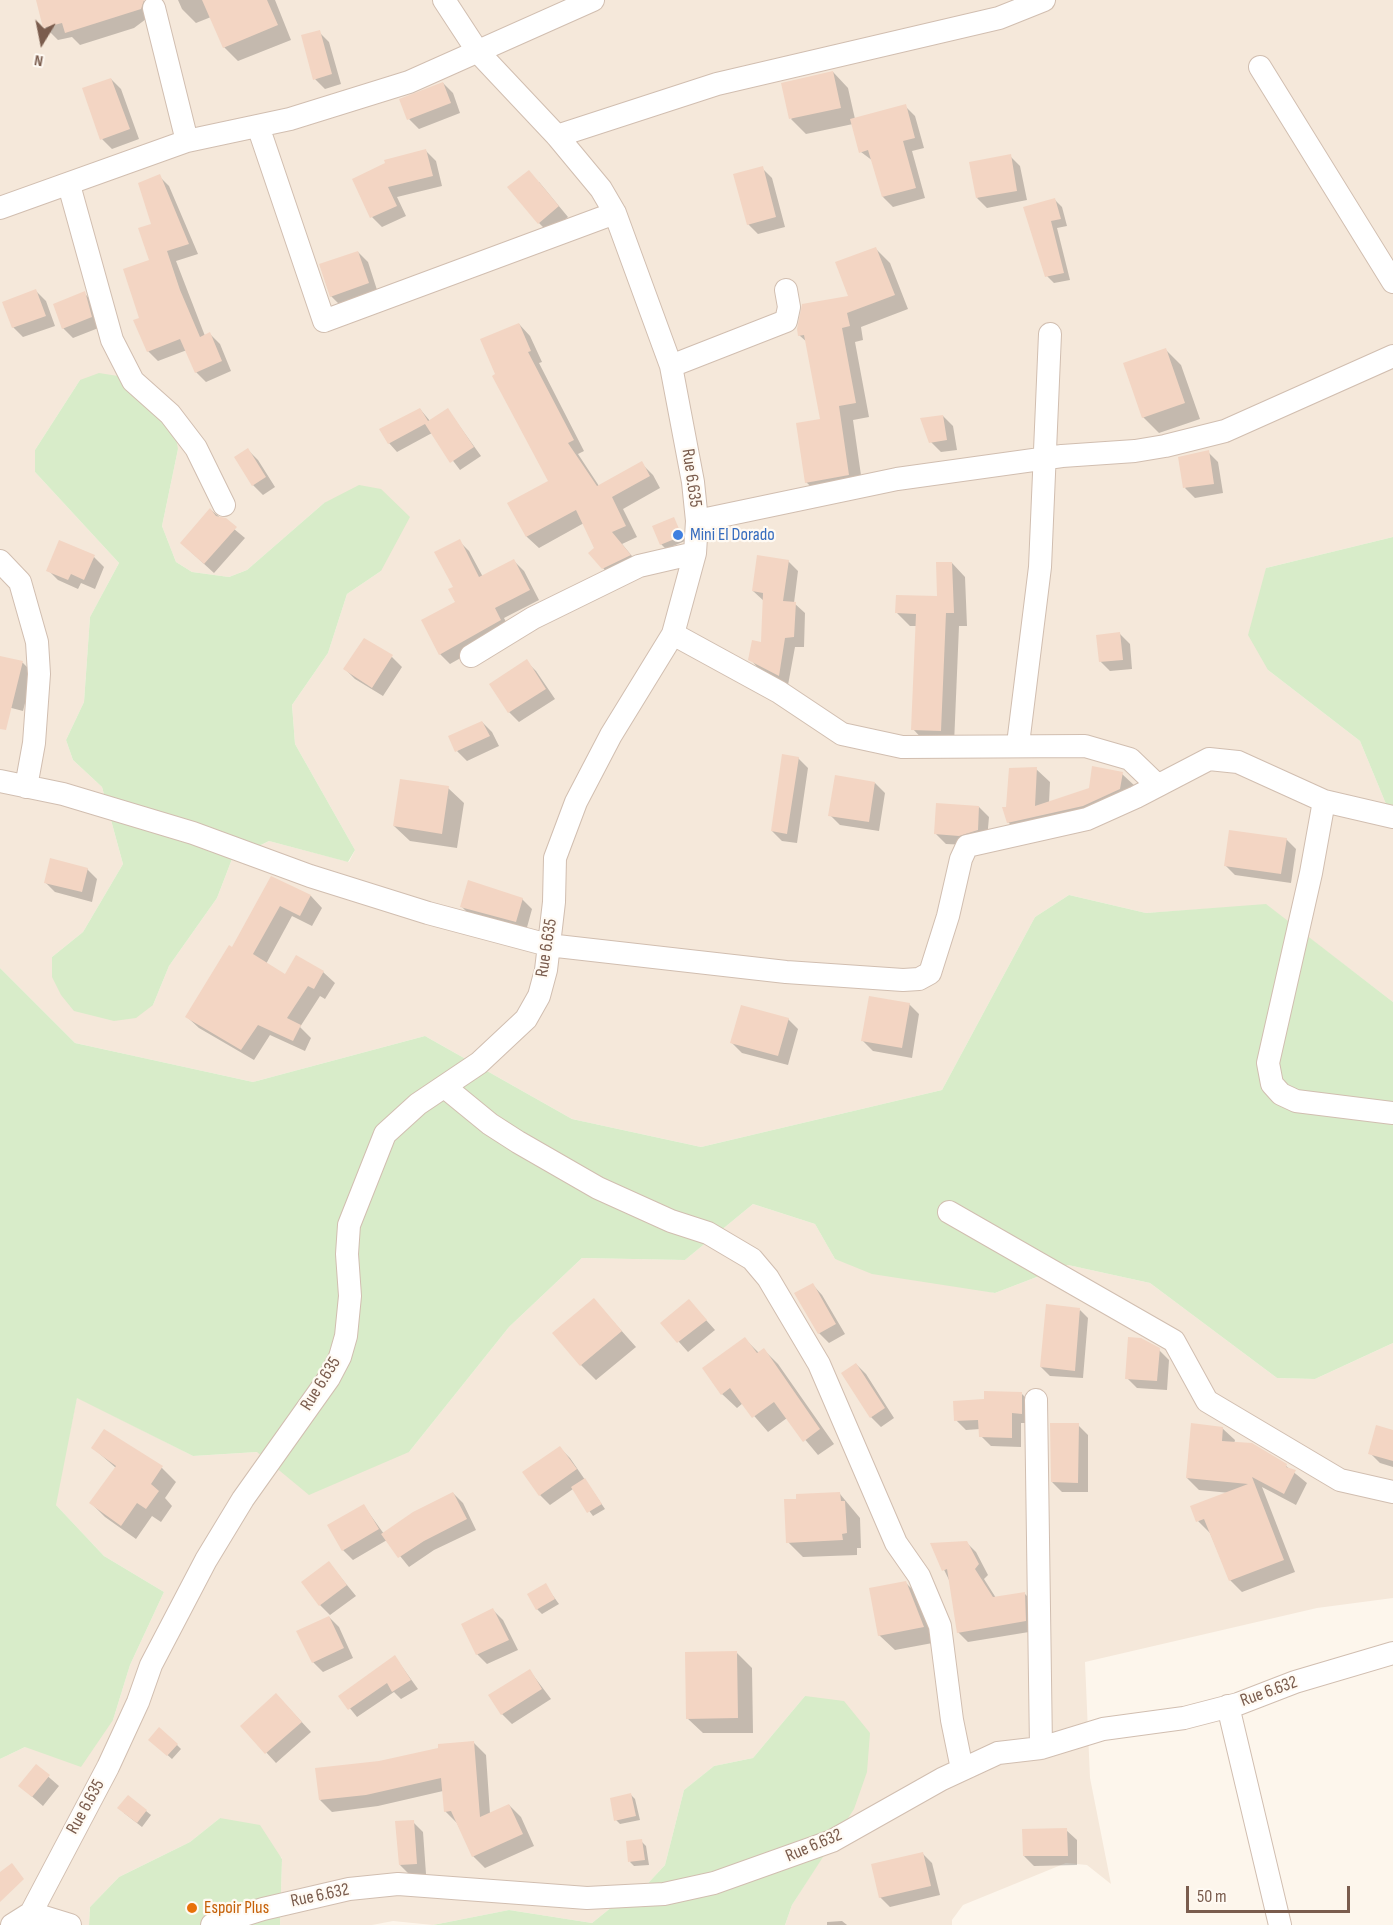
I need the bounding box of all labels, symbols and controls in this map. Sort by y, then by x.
north arrow [12,12,72,72]
text: N [33,50,45,70]
street label: Rue 6.635 [676,447,706,509]
place label: Mini El Dorado [690,524,775,546]
marker: Mini El Dorado [671,528,685,542]
street label: Rue 6.635 [532,917,562,979]
street label: Rue 6.635 [296,1353,346,1415]
street label: Rue 6.632 [1237,1672,1301,1712]
street label: Rue 6.635 [62,1776,110,1838]
street label: Rue 6.632 [783,1824,845,1868]
scale bar [1189,1874,1352,1912]
street label: Rue 6.632 [289,1879,351,1913]
text: 50 m [1197,1886,1227,1907]
place label: Espoir Plus [204,1897,269,1919]
marker: Espoir Plus [185,1901,199,1915]

